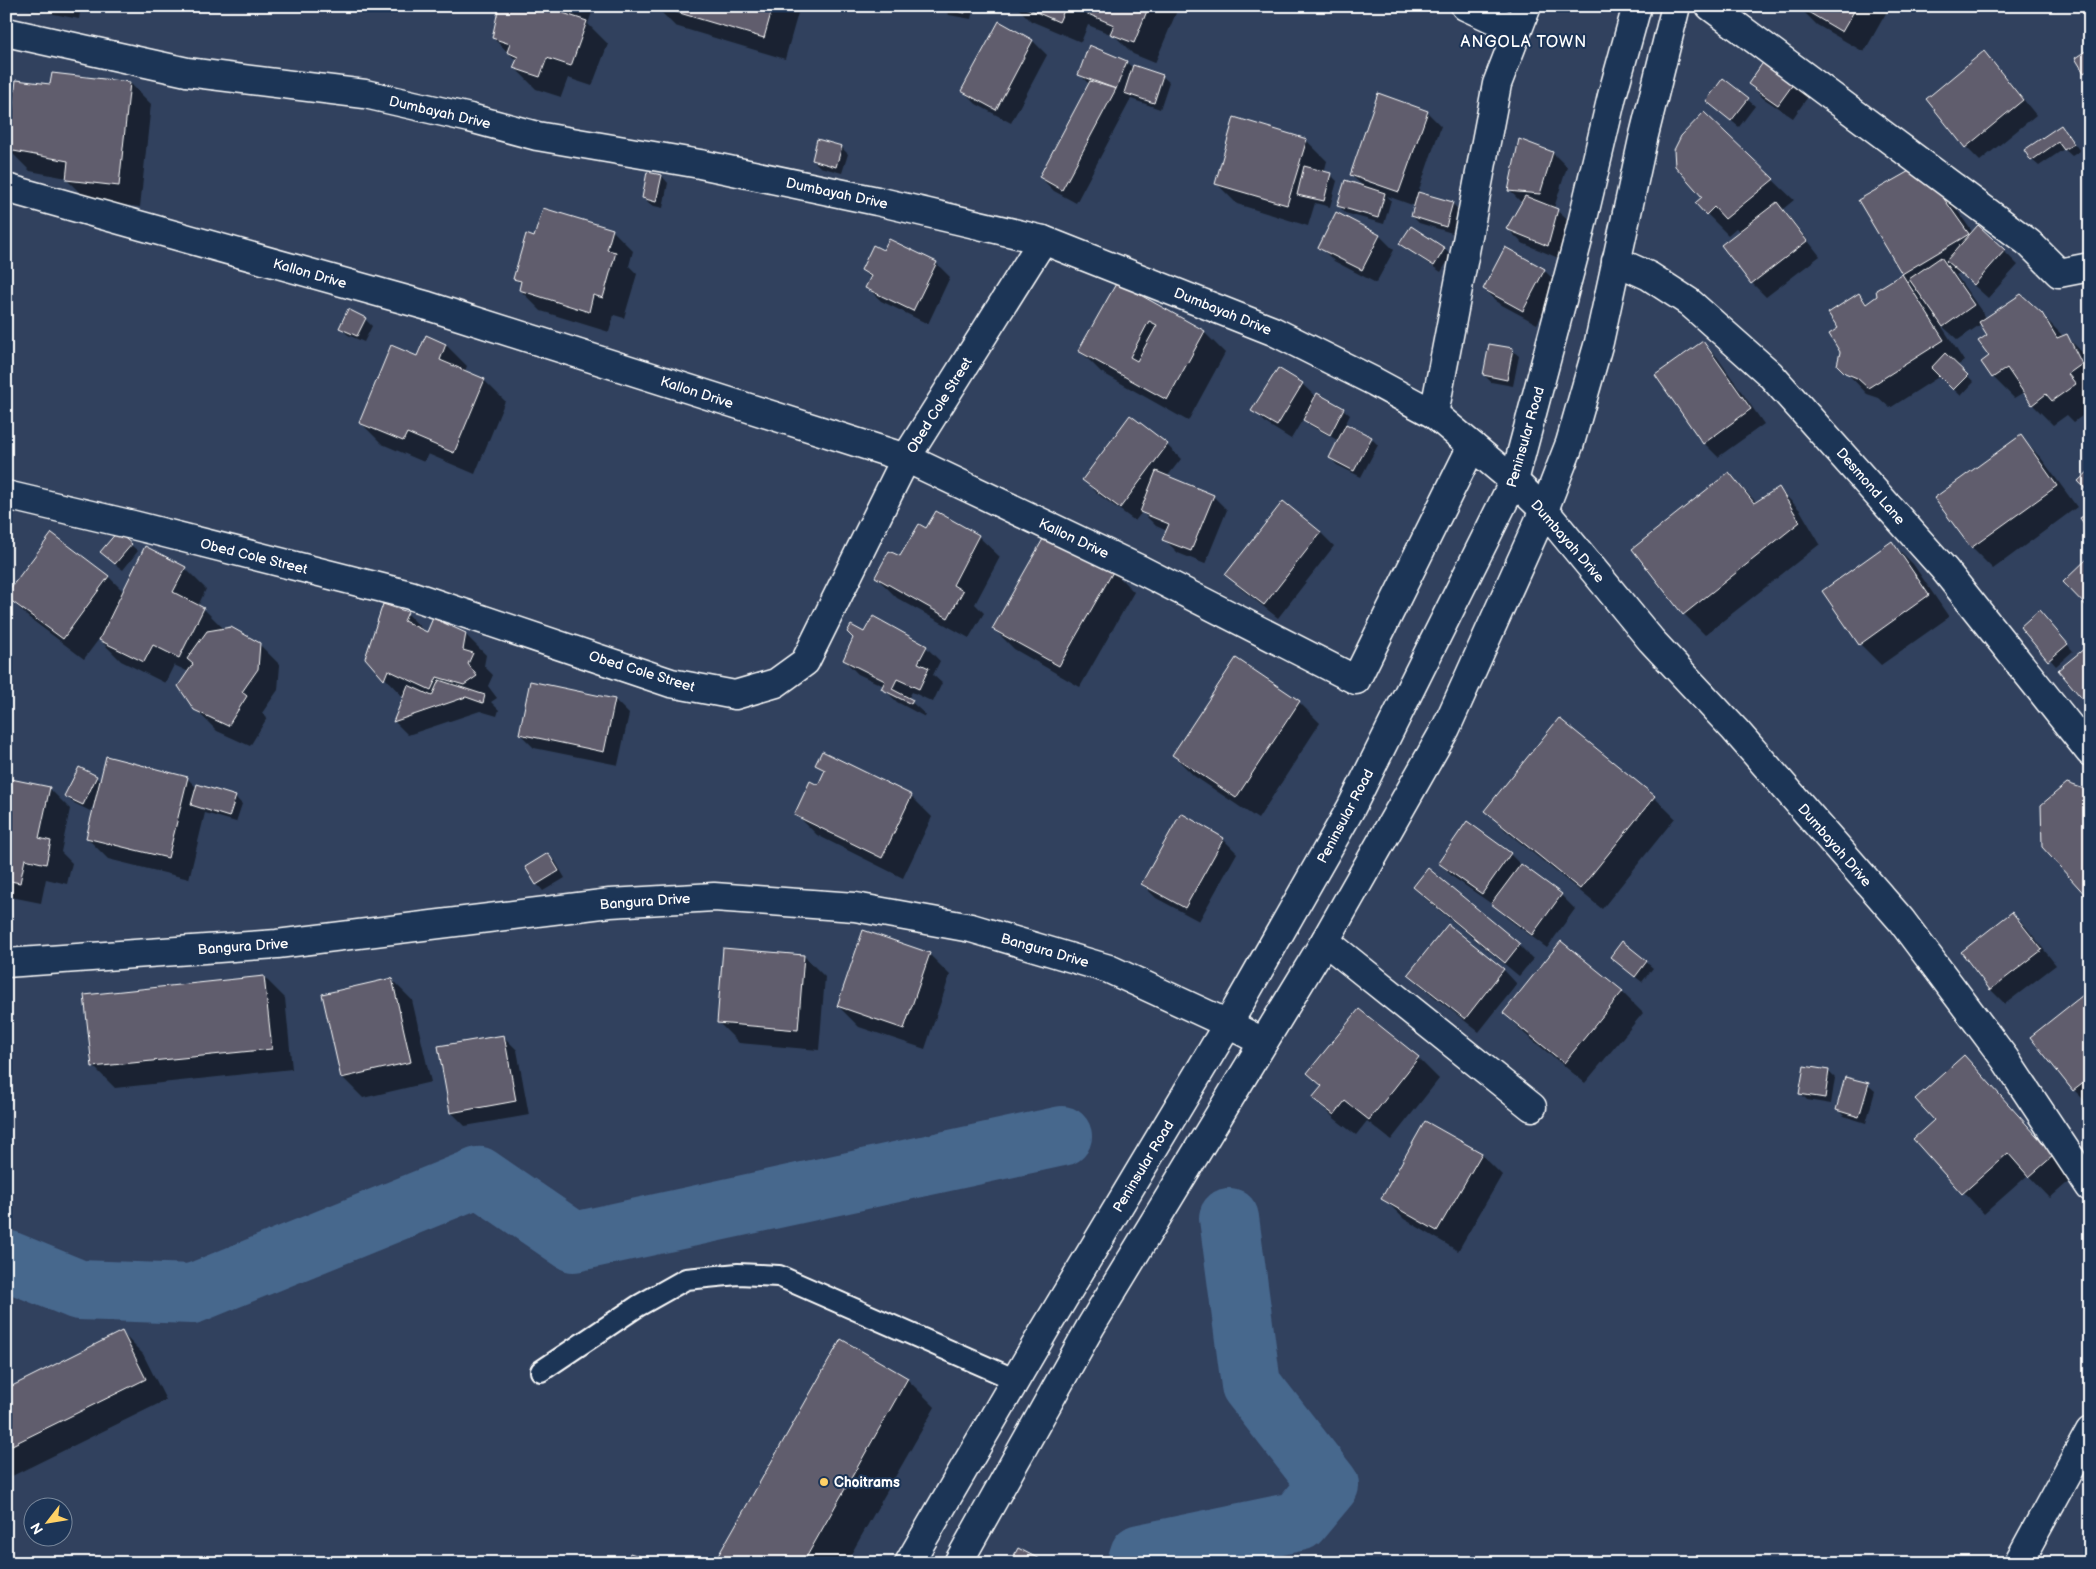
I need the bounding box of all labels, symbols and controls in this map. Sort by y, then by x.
district label: ANGOLA TOWN [1461,33,1587,52]
street label: Dumbayah Drive [387,93,492,132]
street label: Dumbayah Drive [784,174,889,213]
street label: Kallon Drive [271,255,348,292]
street label: Dumbayah Drive [1171,284,1274,339]
street label: Obed Cole Street [903,354,976,456]
street label: Kallon Drive [658,373,735,412]
street label: Peninsular Road [1503,385,1548,489]
street label: Desmond Lane [1833,444,1909,528]
street label: Dumbayah Drive [1527,497,1608,586]
street label: Kallon Drive [1036,515,1112,562]
street label: Obed Cole Street [199,535,310,578]
street label: Obed Cole Street [587,647,698,696]
street label: Peninsular Road [1314,766,1377,866]
street label: Dumbayah Drive [1794,801,1875,890]
street label: Bangura Drive [599,890,691,913]
street label: Bangura Drive [999,930,1091,971]
street label: Bangura Drive [197,935,289,958]
street label: Peninsular Road [1109,1117,1177,1215]
place label: Choitrams [834,1474,900,1491]
marker: Choitrams [818,1476,830,1488]
north arrow [22,1496,72,1546]
text: N [27,1520,47,1537]

